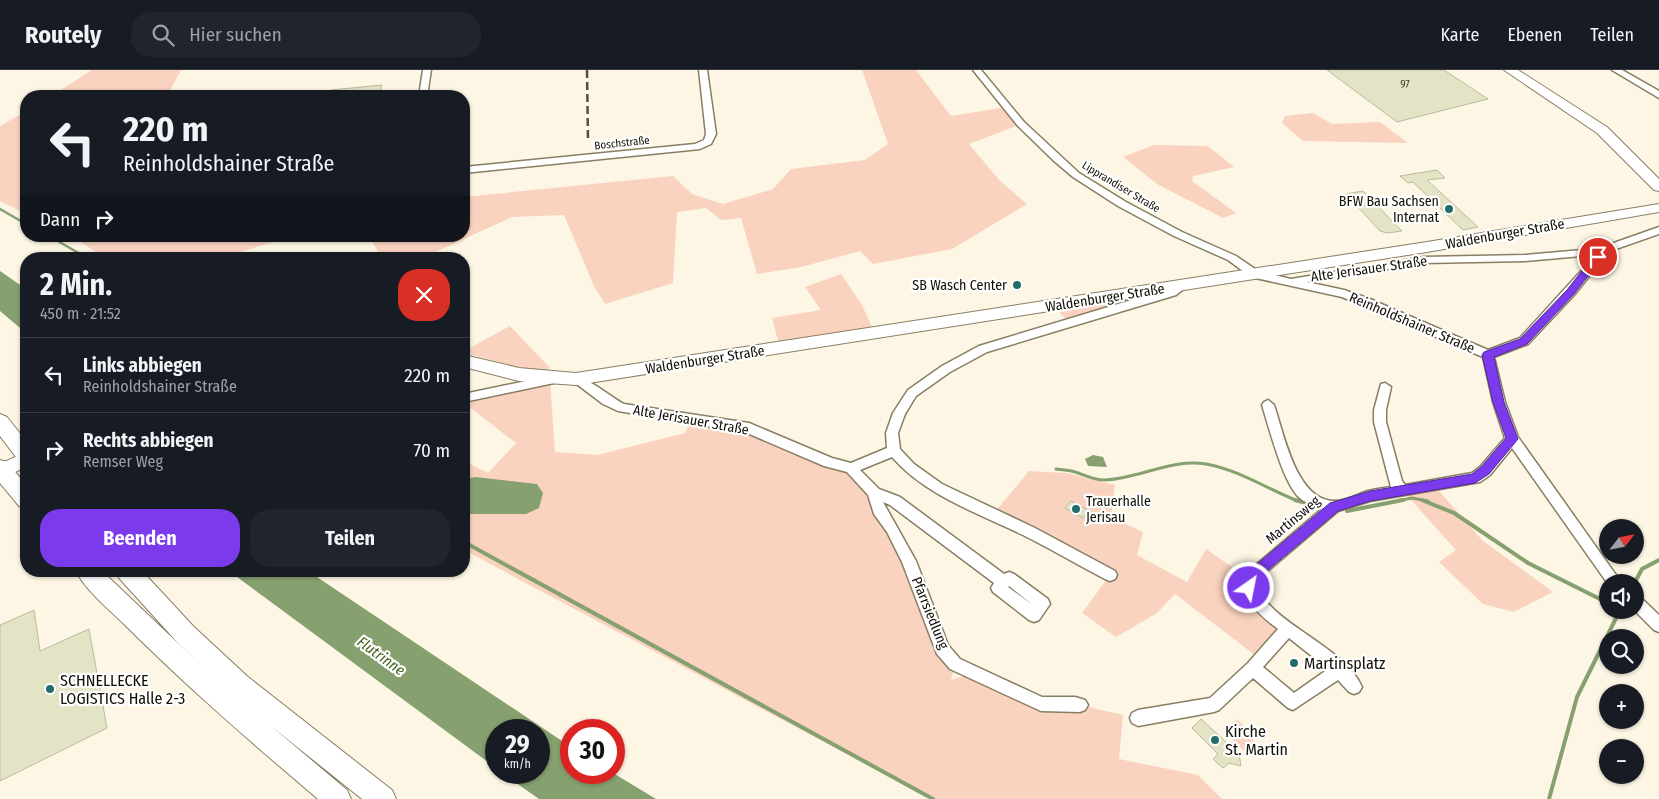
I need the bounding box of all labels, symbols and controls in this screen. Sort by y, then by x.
search box [131,12,481,57]
text: Routely [25,21,101,49]
icon: search [149,21,177,49]
text: Hier suchen [189,23,282,46]
text: Karte [1440,24,1479,46]
text: Ebenen [1507,24,1562,46]
text: Teilen [1590,24,1634,46]
house number: 97 [1400,78,1410,91]
text: 220 m [123,108,209,150]
icon: left [40,110,105,175]
street label: Boschstraße [594,134,650,152]
text: Reinholdshainer Straße [123,150,334,177]
street label: Lipprandiser Straße [1080,159,1162,215]
place label: BFW Bau Sachsen Internat [1339,193,1439,226]
marker: BFW Bau Sachsen Internat [1443,203,1455,215]
icon: right [90,205,118,233]
text: Dann [40,208,80,231]
street label: Waldenburger Straße [1444,215,1566,253]
pin [1577,236,1619,278]
icon: arrive [1584,243,1612,271]
street label: Alte Jerisauer Straße [1310,252,1428,286]
text: 2 Min. [40,267,112,303]
button: close [398,269,450,321]
place label: SB Wasch Center [912,277,1007,294]
marker: SB Wasch Center [1011,279,1023,291]
street label: Waldenburger Straße [1044,280,1166,316]
street label: Reinholdshainer Straße [1347,289,1477,357]
text: 450 m · 21:52 [40,304,121,323]
street label: Waldenburger Straße [644,342,766,378]
text: Links abbiegen [83,354,202,377]
icon: left [40,361,68,389]
text: 220 m [404,364,450,387]
text: Reinholdshainer Straße [83,377,237,396]
street label: Alte Jerisauer Straße [632,401,750,439]
text: Rechts abbiegen [83,429,213,452]
icon: right [40,436,68,464]
text: 70 m [414,439,450,462]
text: Remser Weg [83,452,163,471]
street label: Martinsweg [1262,492,1324,548]
place label: Trauerhalle Jerisau [1086,493,1151,526]
marker: Trauerhalle Jerisau [1070,503,1082,515]
button: Beenden [40,509,240,567]
button: Teilen [250,509,450,567]
north arrow [1599,519,1644,564]
map controls [1599,519,1644,784]
position arrow [1222,561,1274,613]
street label: Pfarrsiedlung [908,574,952,652]
button: sound [1599,574,1644,619]
button: search [1599,629,1644,674]
water label: Flutrinne [354,633,408,679]
place label: Martinsplatz [1304,654,1385,673]
marker: Martinsplatz [1288,657,1300,669]
place label: SCHNELLECKE LOGISTICS Halle 2-3 [60,671,185,708]
marker: SCHNELLECKE LOGISTICS Halle 2-3 [44,683,56,695]
button: + [1599,684,1644,729]
speed limit sign: 30 [560,719,625,784]
place label: Kirche St. Martin [1225,722,1288,759]
text: 29 [505,730,530,760]
marker: Kirche St. Martin [1209,734,1221,746]
button: − [1599,739,1644,784]
text: km/h [504,757,531,771]

